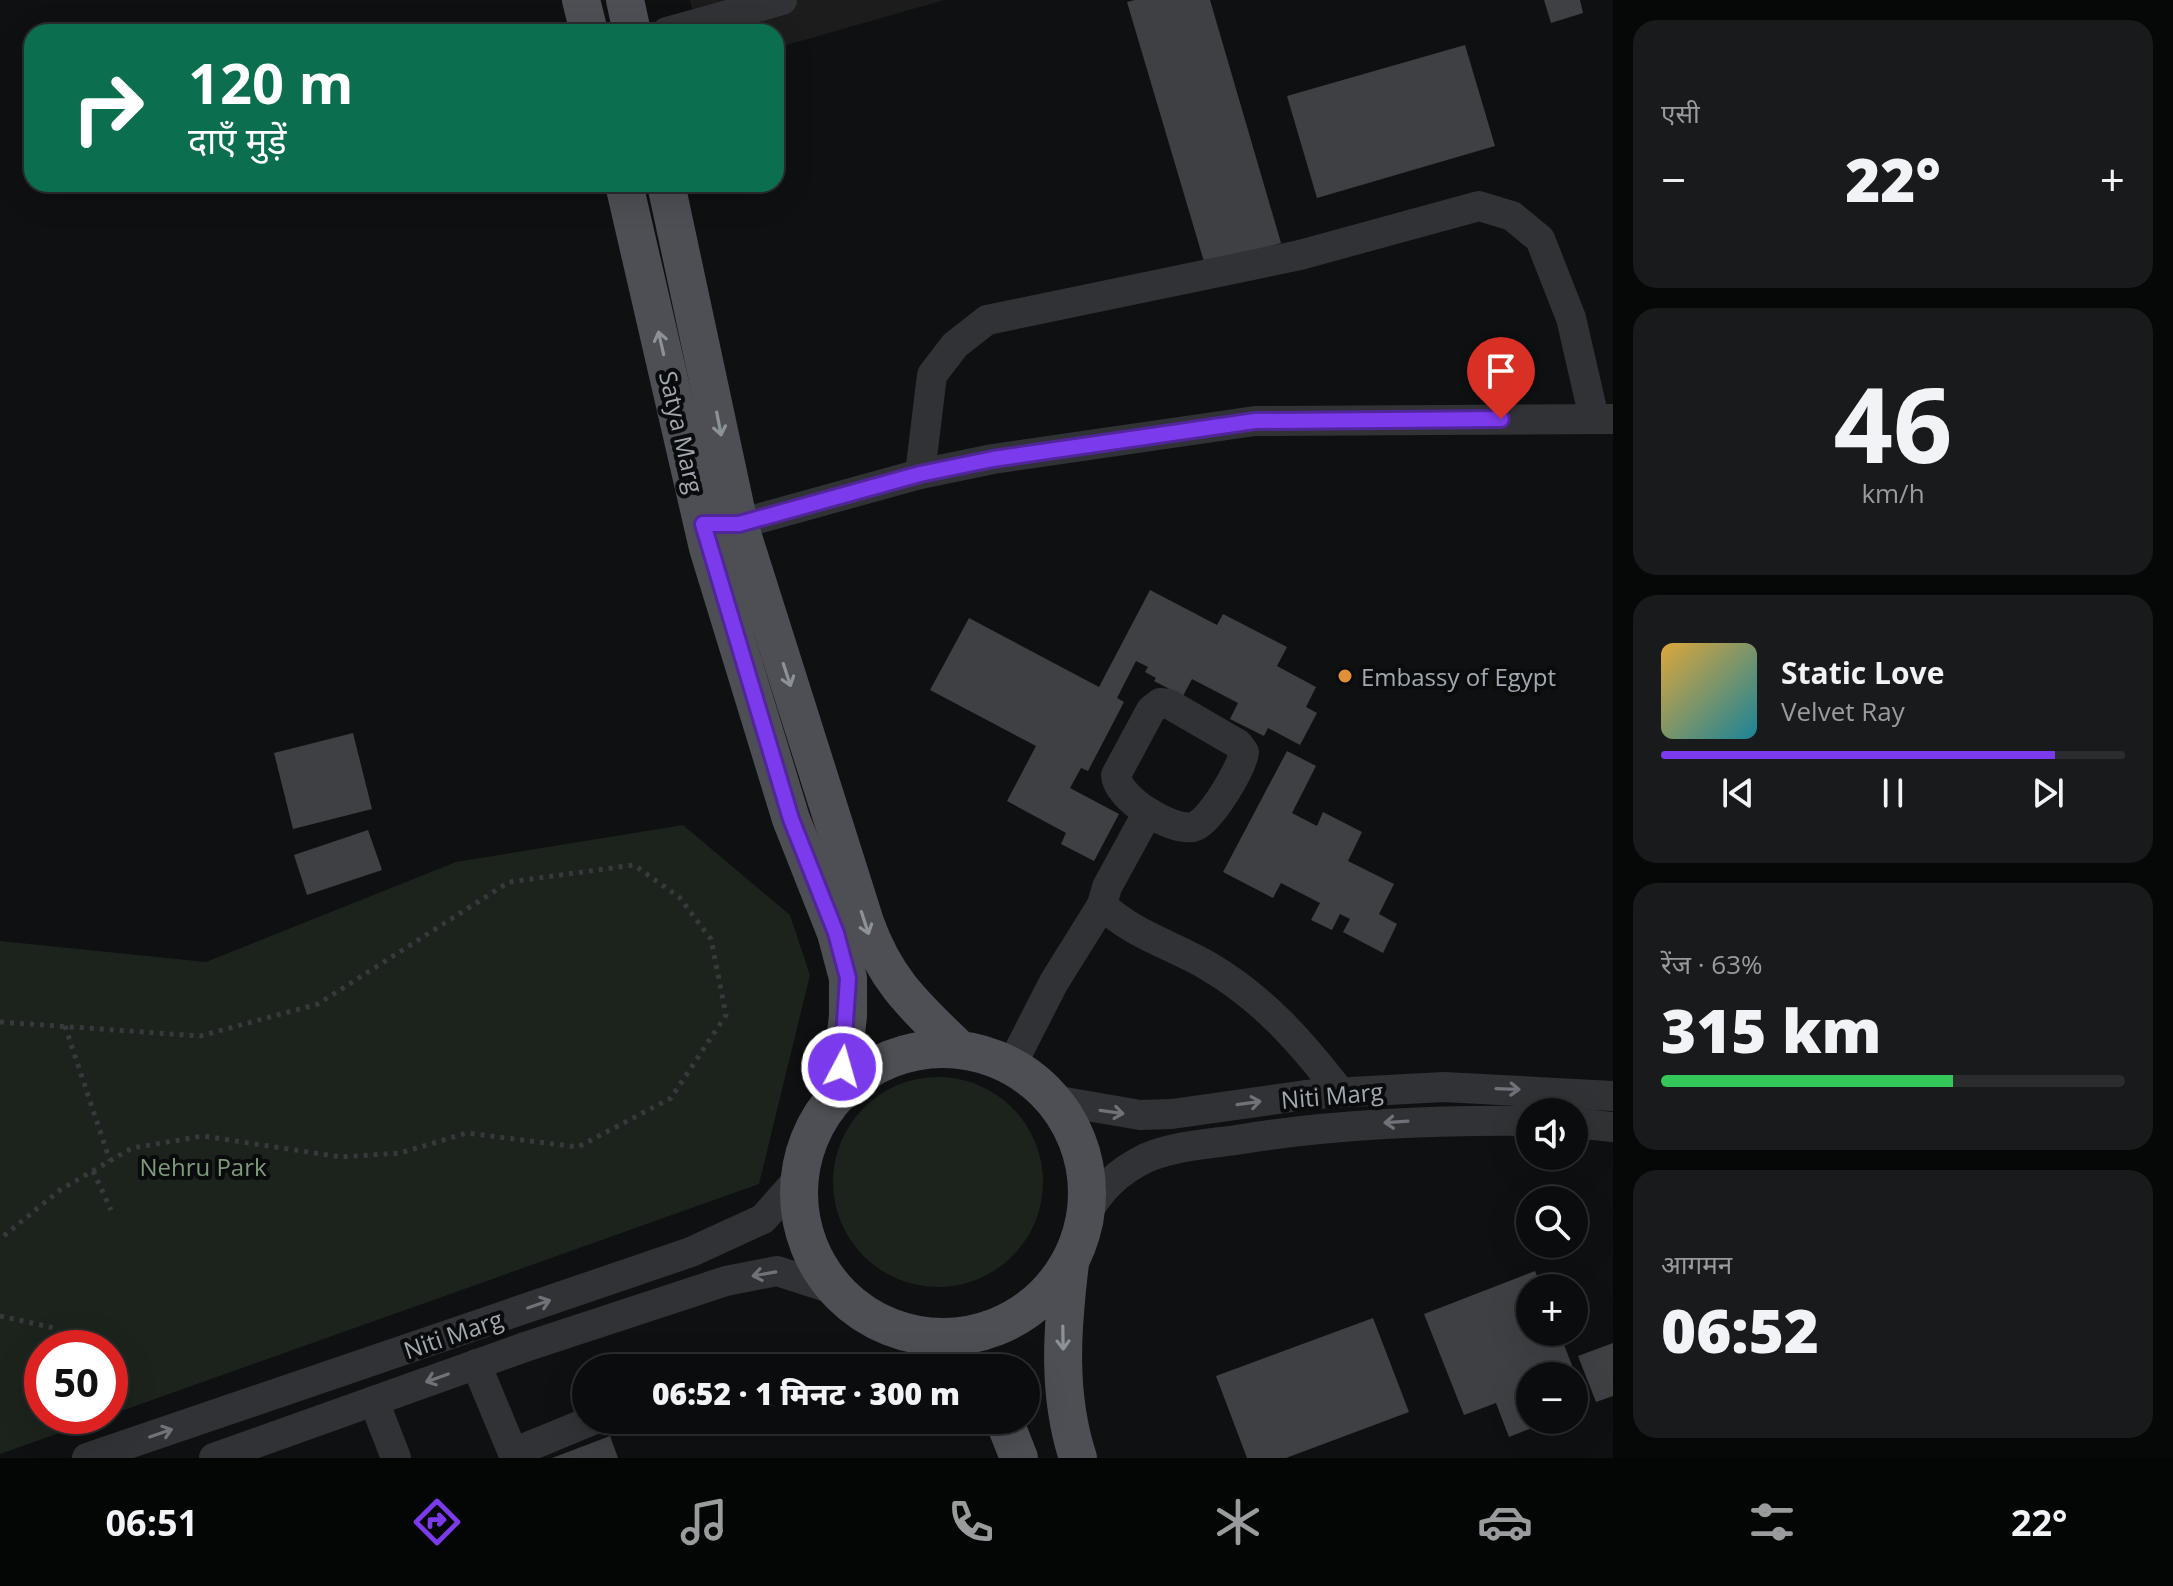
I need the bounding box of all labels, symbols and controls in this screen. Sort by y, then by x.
text: 120 m [188,44,354,120]
icon: right [56,56,160,160]
text: एसी [1661,95,1700,131]
text: दाएँ मुड़ें [188,116,287,165]
text: 22° [1845,138,1941,220]
text: − [1661,149,1686,209]
text: + [2100,149,2125,209]
one-way arrow [653,331,668,356]
pin [1467,337,1535,419]
icon: arrive [1479,349,1523,393]
text: 46 [1834,352,1952,493]
street label: Satya Marg [652,368,712,496]
one-way arrow [712,411,727,436]
text: km/h [1861,475,1925,511]
text: Static Love [1781,652,1944,693]
place label: Embassy of Egypt [1361,660,1556,693]
one-way arrow [781,662,795,687]
marker: Embassy of Egypt [1336,667,1354,685]
text: Velvet Ray [1781,693,1905,729]
icon: previous [1716,771,1760,815]
icon: pause [1871,771,1915,815]
icon: next [2026,771,2070,815]
one-way arrow [859,910,874,935]
text: रेंज · 63% [1661,946,1763,982]
text: 315 km [1661,989,1882,1071]
position arrow [800,1025,884,1109]
street label: Niti Marg [1279,1074,1385,1116]
one-way arrow [1494,1082,1521,1097]
one-way arrow [1236,1095,1261,1110]
map controls [1516,1098,1588,1434]
button: sound [1516,1098,1588,1170]
one-way arrow [1098,1105,1124,1120]
one-way arrow [1383,1115,1410,1130]
park label: Nehru Park [139,1150,267,1183]
button: search [1516,1186,1588,1258]
text: आगमन [1661,1246,1732,1282]
one-way arrow [752,1267,777,1282]
button: + [1516,1274,1588,1346]
text: 06:52 [1661,1289,1819,1371]
one-way arrow [527,1296,552,1311]
street label: Niti Marg [399,1302,507,1366]
one-way arrow [1055,1324,1070,1351]
speed limit sign: 50 [24,1330,128,1434]
button: − [1516,1362,1588,1434]
one-way arrow [425,1372,450,1386]
text: 06:52 · 1 मिनट · 300 m [652,1373,960,1414]
one-way arrow [148,1424,173,1439]
icon: directions [409,1494,465,1550]
icon: music [676,1494,732,1550]
icon: phone [943,1494,999,1550]
icon: climate [1210,1494,1266,1550]
icon: car [1477,1494,1533,1550]
icon: filters [1744,1494,1800,1550]
text: 06:51 [105,1498,198,1547]
text: 22° [2011,1498,2067,1547]

